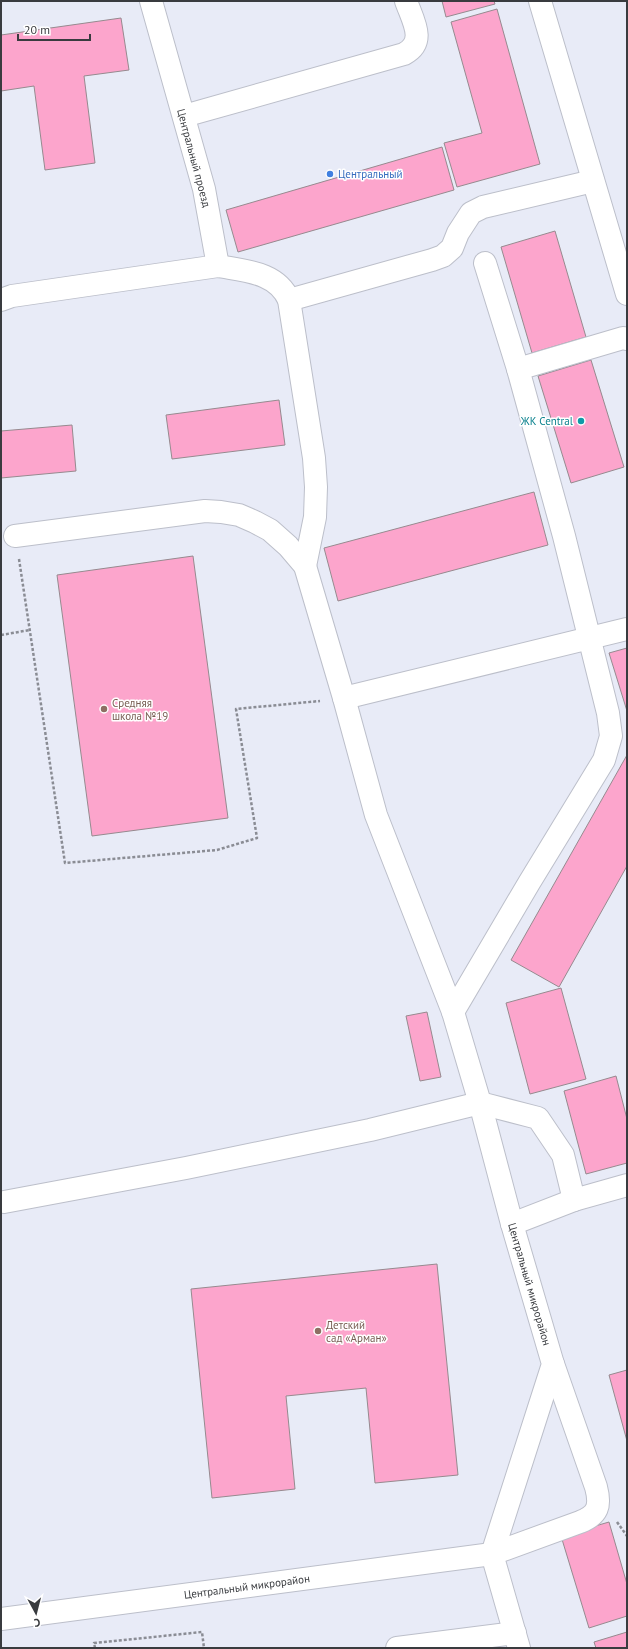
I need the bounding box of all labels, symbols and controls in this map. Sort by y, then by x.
scale bar [18,16,90,42]
text: 20 m [24,22,50,37]
street label: Центральный проезд [174,107,214,209]
place label: Центральный [338,167,402,181]
marker: Центральный [325,169,335,179]
place label: ЖК Central [520,414,574,428]
marker: ЖК Central [576,416,586,426]
place label: Средняя школа №19 [112,696,168,723]
marker: Средняя школа №19 [99,704,109,714]
street label: Центральный микрорайон [505,1221,554,1347]
place label: Детский сад «Арман» [326,1318,387,1345]
marker: Детский сад «Арман» [313,1326,323,1336]
street label: Центральный микрорайон [183,1571,311,1602]
north arrow [16,1593,56,1633]
text: С [33,1616,41,1630]

